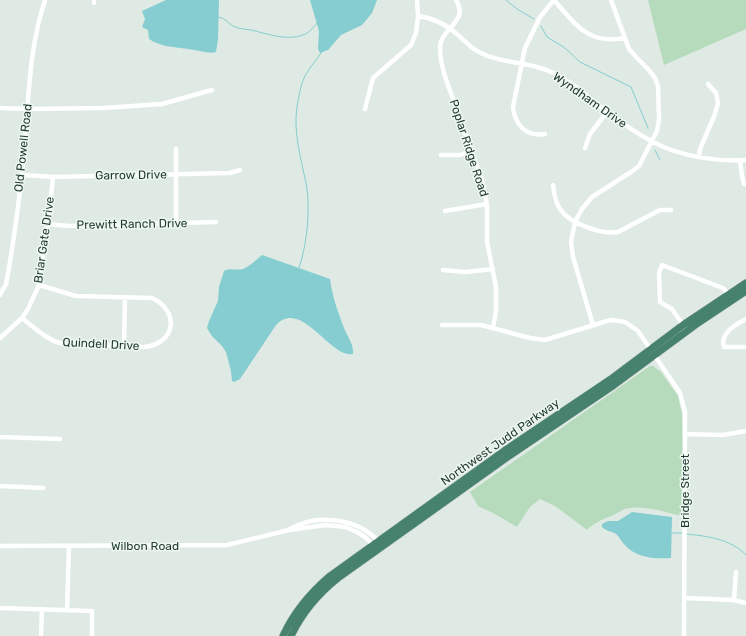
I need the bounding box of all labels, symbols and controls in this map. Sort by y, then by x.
street label: Wyndham Drive [550,69,630,131]
street label: Poplar Ridge Road [447,98,491,198]
street label: Old Powell Road [11,103,35,193]
street label: Garrow Drive [95,167,167,183]
street label: Briar Gate Drive [31,196,57,284]
street label: Prewitt Ranch Drive [76,216,188,232]
street label: Quindell Drive [62,335,140,353]
street label: Northwest Judd Parkway [438,396,562,488]
street label: Bridge Street [678,454,692,528]
street label: Wilbon Road [111,539,179,553]

